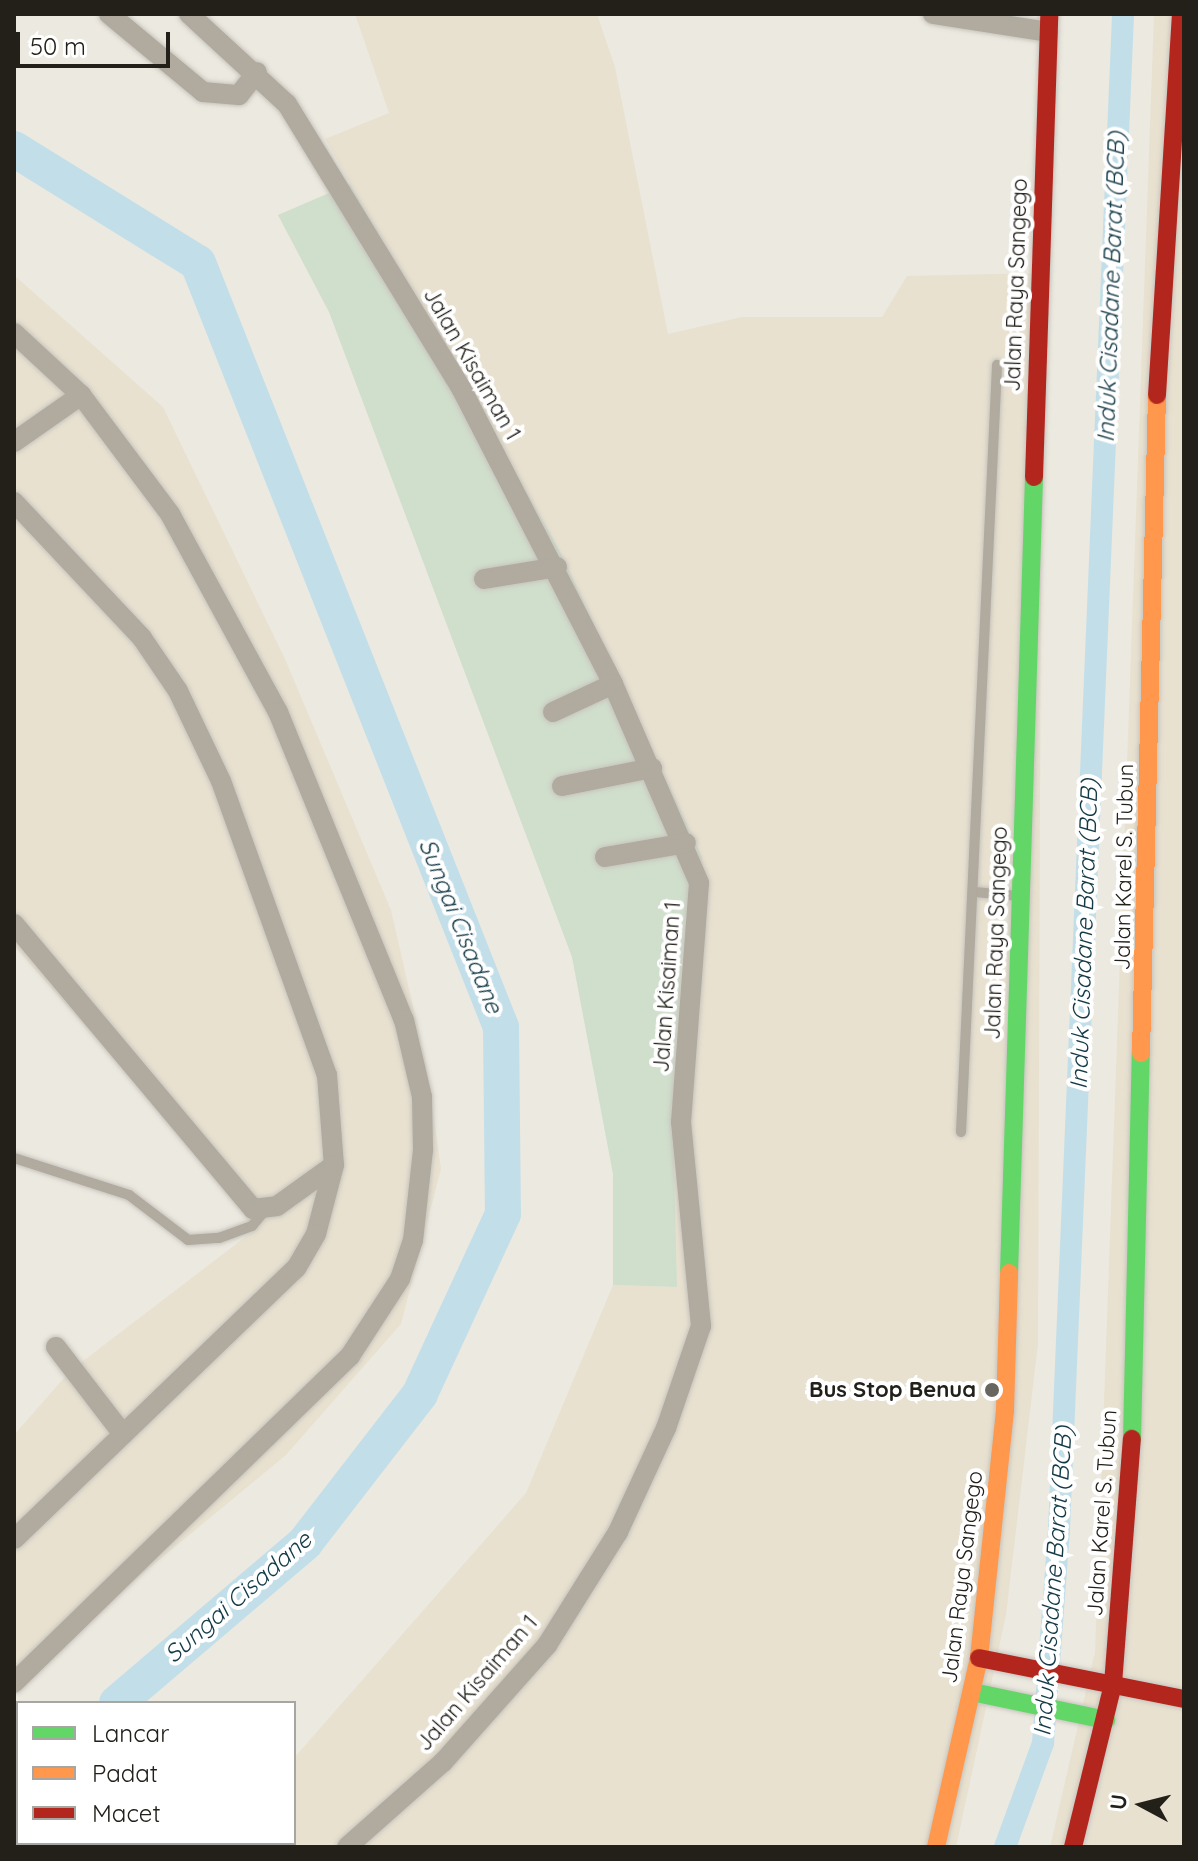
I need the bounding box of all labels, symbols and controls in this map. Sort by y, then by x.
scale bar [20,16,174,66]
text: 50 m [30,31,86,61]
water label: Induk Cisadane Barat (BCB) [1091,131,1131,443]
street label: Jalan Raya Sangego [999,178,1033,392]
street label: Jalan Kisaiman 1 [418,283,526,445]
street label: Jalan Karel S. Tubun [1109,763,1139,971]
water label: Induk Cisadane Barat (BCB) [1064,778,1104,1090]
street label: Jalan Raya Sangego [979,826,1013,1040]
water label: Sungai Cisadane [413,835,509,1017]
street label: Jalan Kisaiman 1 [648,901,686,1073]
place label: Bus Stop Benua [809,1377,976,1403]
marker: Bus Stop Benua [983,1381,1001,1399]
street label: Jalan Karel S. Tubun [1082,1409,1122,1617]
water label: Induk Cisadane Barat (BCB) [1028,1425,1078,1737]
street label: Jalan Raya Sangego [936,1469,988,1685]
water label: Sungai Cisadane [159,1525,317,1669]
street label: Jalan Kisaiman 1 [411,1610,543,1756]
legend [16,1701,296,1845]
text: Lancar [92,1718,169,1748]
text: Padat [92,1758,158,1788]
north arrow [1102,1765,1182,1845]
text: U [1103,1793,1133,1811]
text: Macet [92,1798,161,1828]

